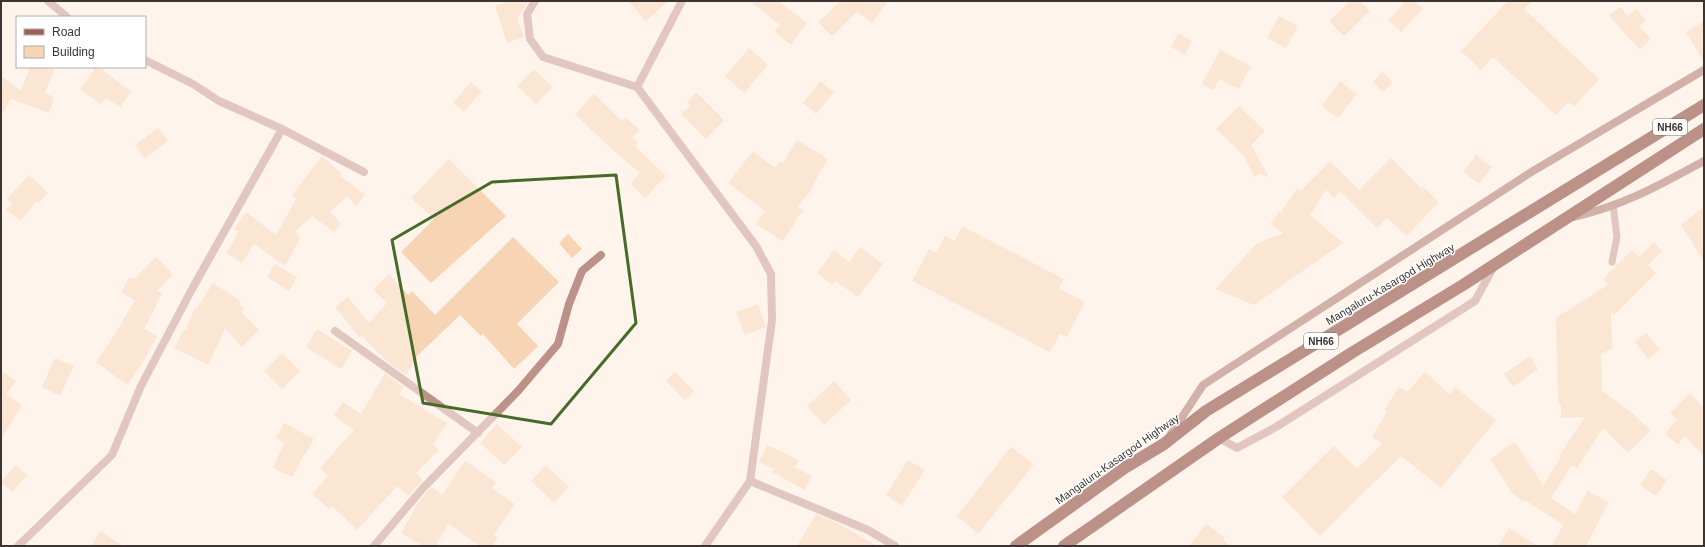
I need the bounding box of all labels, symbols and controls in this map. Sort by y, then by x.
legend [16,16,146,68]
text: Road [52,25,81,39]
text: Building [52,45,95,59]
road number: NH66 [1653,119,1687,135]
street label: Mangaluru-Kasargod Highway [1323,240,1457,327]
road number: NH66 [1304,333,1338,349]
street label: Mangaluru-Kasargod Highway [1053,411,1181,506]

